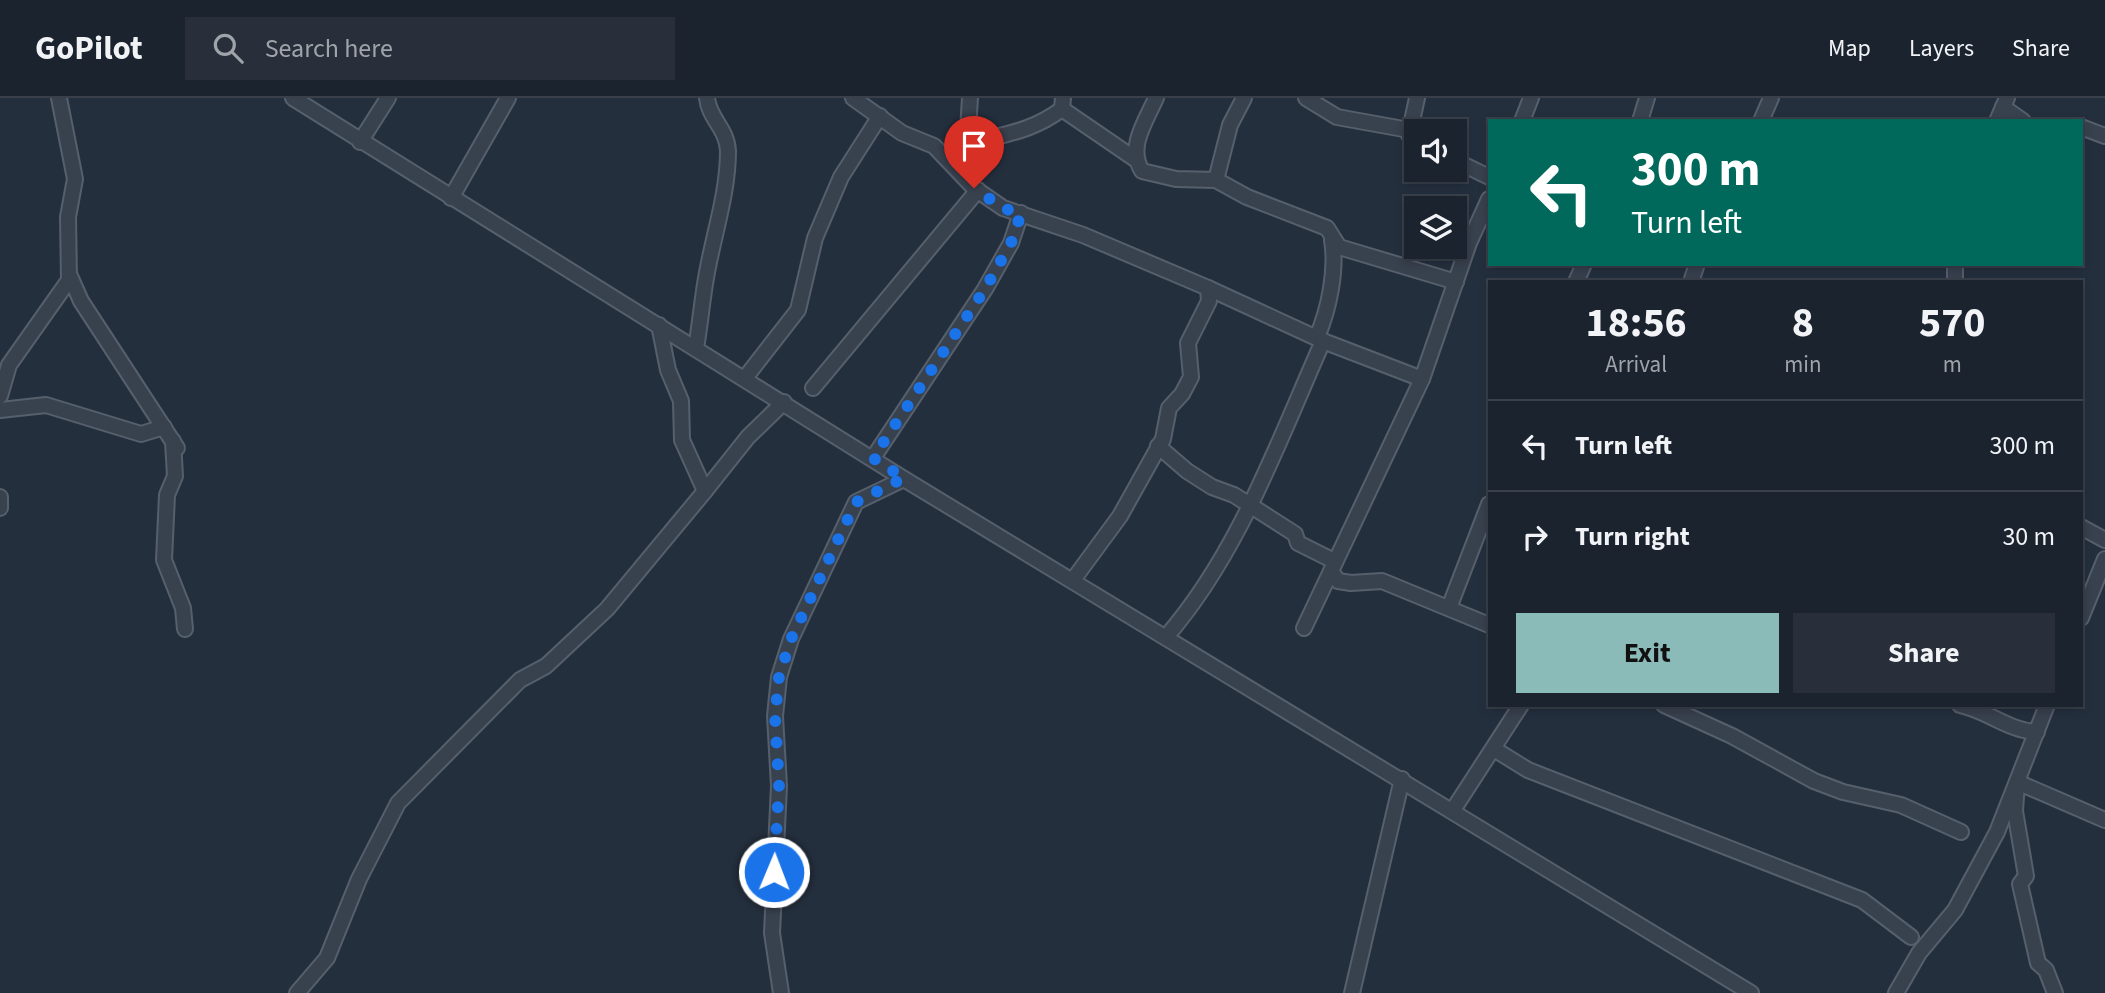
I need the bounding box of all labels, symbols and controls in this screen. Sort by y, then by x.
search box [185,17,675,80]
text: GoPilot [35,25,143,72]
icon: search [209,29,247,67]
text: Search here [265,30,393,67]
text: Map [1828,31,1871,66]
text: Layers [1909,31,1974,66]
text: Share [2012,31,2070,66]
pin [944,116,1004,188]
map controls [1404,119,1467,259]
button: sound [1404,119,1467,182]
icon: arrive [955,127,993,165]
text: 300 m [1631,135,1760,205]
icon: left [1516,147,1607,238]
button: layers [1404,196,1467,259]
text: Turn left [1631,200,1742,246]
text: 18:56 [1585,293,1687,353]
text: 8 [1792,293,1814,353]
text: 570 [1919,293,1986,353]
text: Arrival [1605,348,1667,381]
text: min [1784,348,1822,381]
text: m [1943,348,1962,381]
icon: left [1516,427,1554,465]
text: Turn left [1575,427,1672,464]
text: 300 m [1989,427,2055,464]
icon: right [1516,518,1554,556]
text: Turn right [1575,518,1690,555]
text: 30 m [2002,518,2055,555]
button: Exit [1516,613,1779,693]
button: Share [1793,613,2055,693]
position arrow [737,835,811,909]

